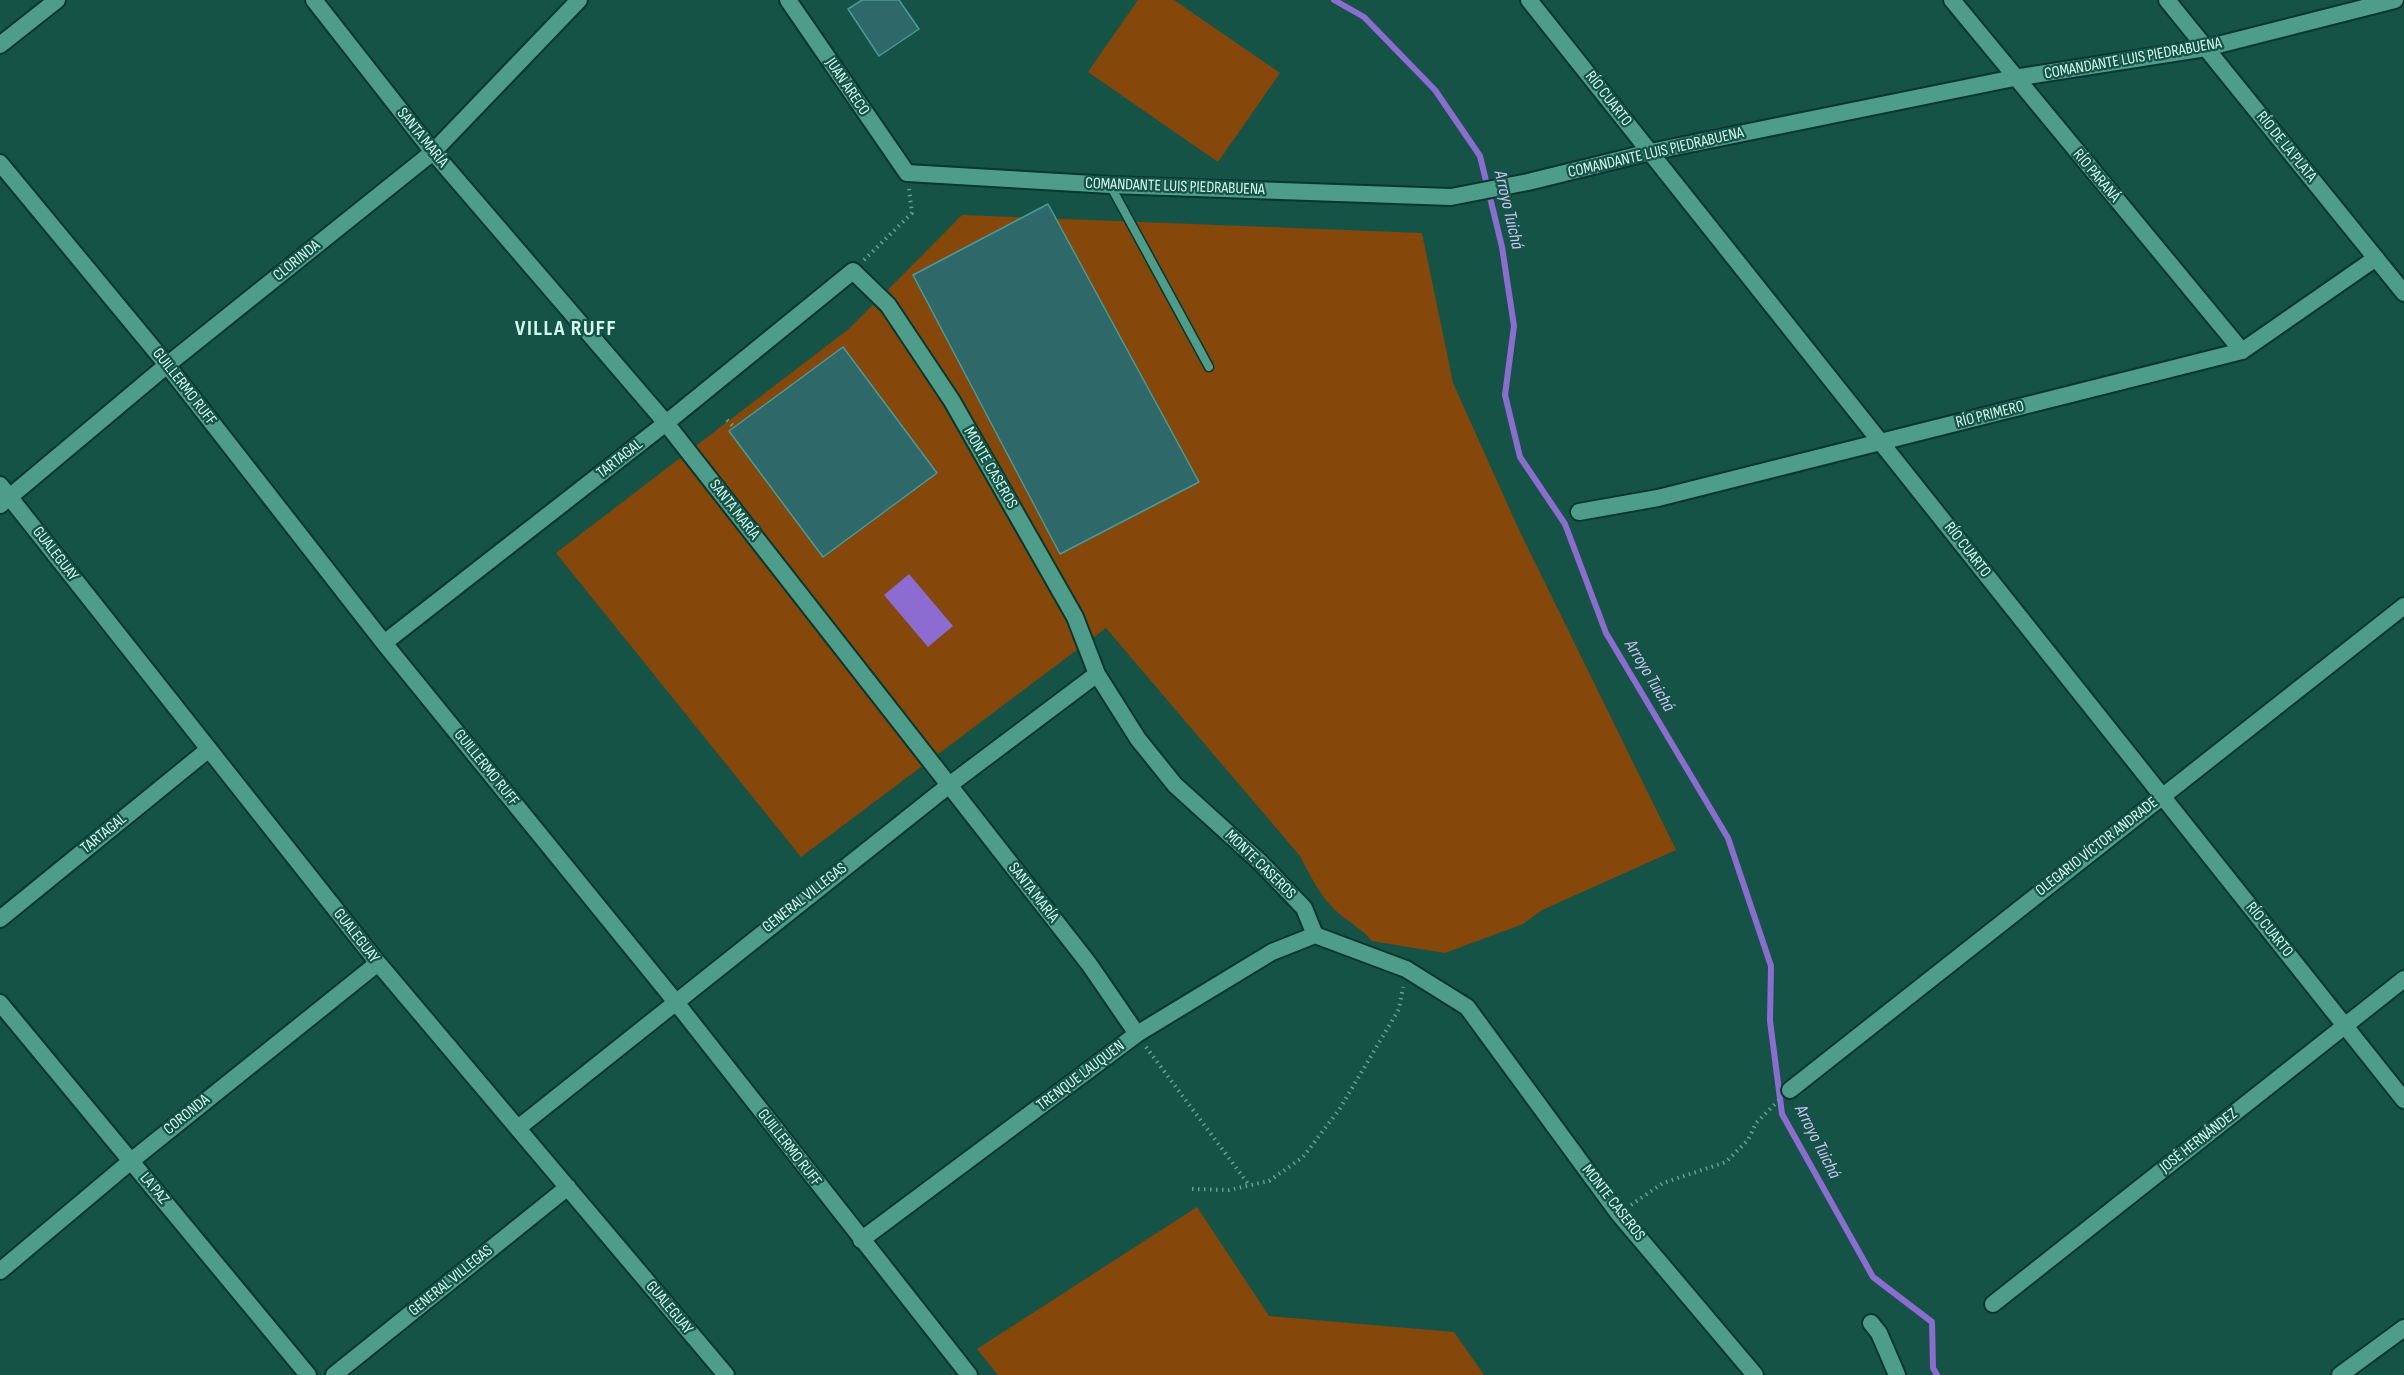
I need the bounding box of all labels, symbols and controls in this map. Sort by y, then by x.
street label: COMANDANTE LUIS PIEDRABUENA [2043,34,2223,84]
street label: JUAN ARECO [821,55,873,119]
street label: RÍO CUARTO [1581,68,1635,130]
street label: SANTA MARÍA [392,104,452,172]
street label: RÍO DE LA PLATA [2252,108,2320,186]
street label: COMANDANTE LUIS PIEDRABUENA [1566,123,1746,183]
street label: RÍO PARANÁ [2068,146,2124,206]
water label: Arroyo Tuichá [1488,169,1528,251]
street label: COMANDANTE LUIS PIEDRABUENA [1085,174,1265,200]
street label: CLORINDA [270,236,324,286]
district label: VILLA RUFF [515,316,617,342]
street label: GUILLERMO RUFF [148,345,220,429]
street label: RÍO PRIMERO [1954,397,2026,433]
street label: MONTE CASEROS [959,424,1021,512]
street label: TARTAGAL [593,435,647,483]
street label: SANTA MARÍA [705,476,763,544]
street label: RÍO CUARTO [1940,519,1994,581]
street label: GUALEGUAY [28,523,82,585]
water label: Arroyo Tuichá [1619,636,1679,716]
street label: GUILLERMO RUFF [449,726,523,810]
street label: OLEGARIO VÍCTOR ANDRADE [2032,793,2162,901]
street label: TARTAGAL [77,810,131,858]
street label: MONTE CASEROS [1221,826,1299,904]
street label: GENERAL VILLEGAS [759,859,851,937]
street label: SANTA MARÍA [1004,859,1062,927]
street label: RÍO CUARTO [2241,899,2297,961]
street label: GUALEGUAY [329,905,383,967]
street label: TRENQUE LAUQUEN [1033,1037,1129,1115]
street label: CORONDA [160,1091,214,1139]
water label: Arroyo Tuichá [1789,1101,1845,1183]
street label: JOSÉ HERNÁNDEZ [2156,1105,2242,1177]
street label: GUILLERMO RUFF [753,1106,825,1190]
street label: MONTE CASEROS [1577,1161,1649,1245]
street label: LA PAZ [135,1169,173,1209]
street label: GENERAL VILLEGAS [405,1241,497,1321]
street label: GUALEGUAY [641,1277,697,1339]

